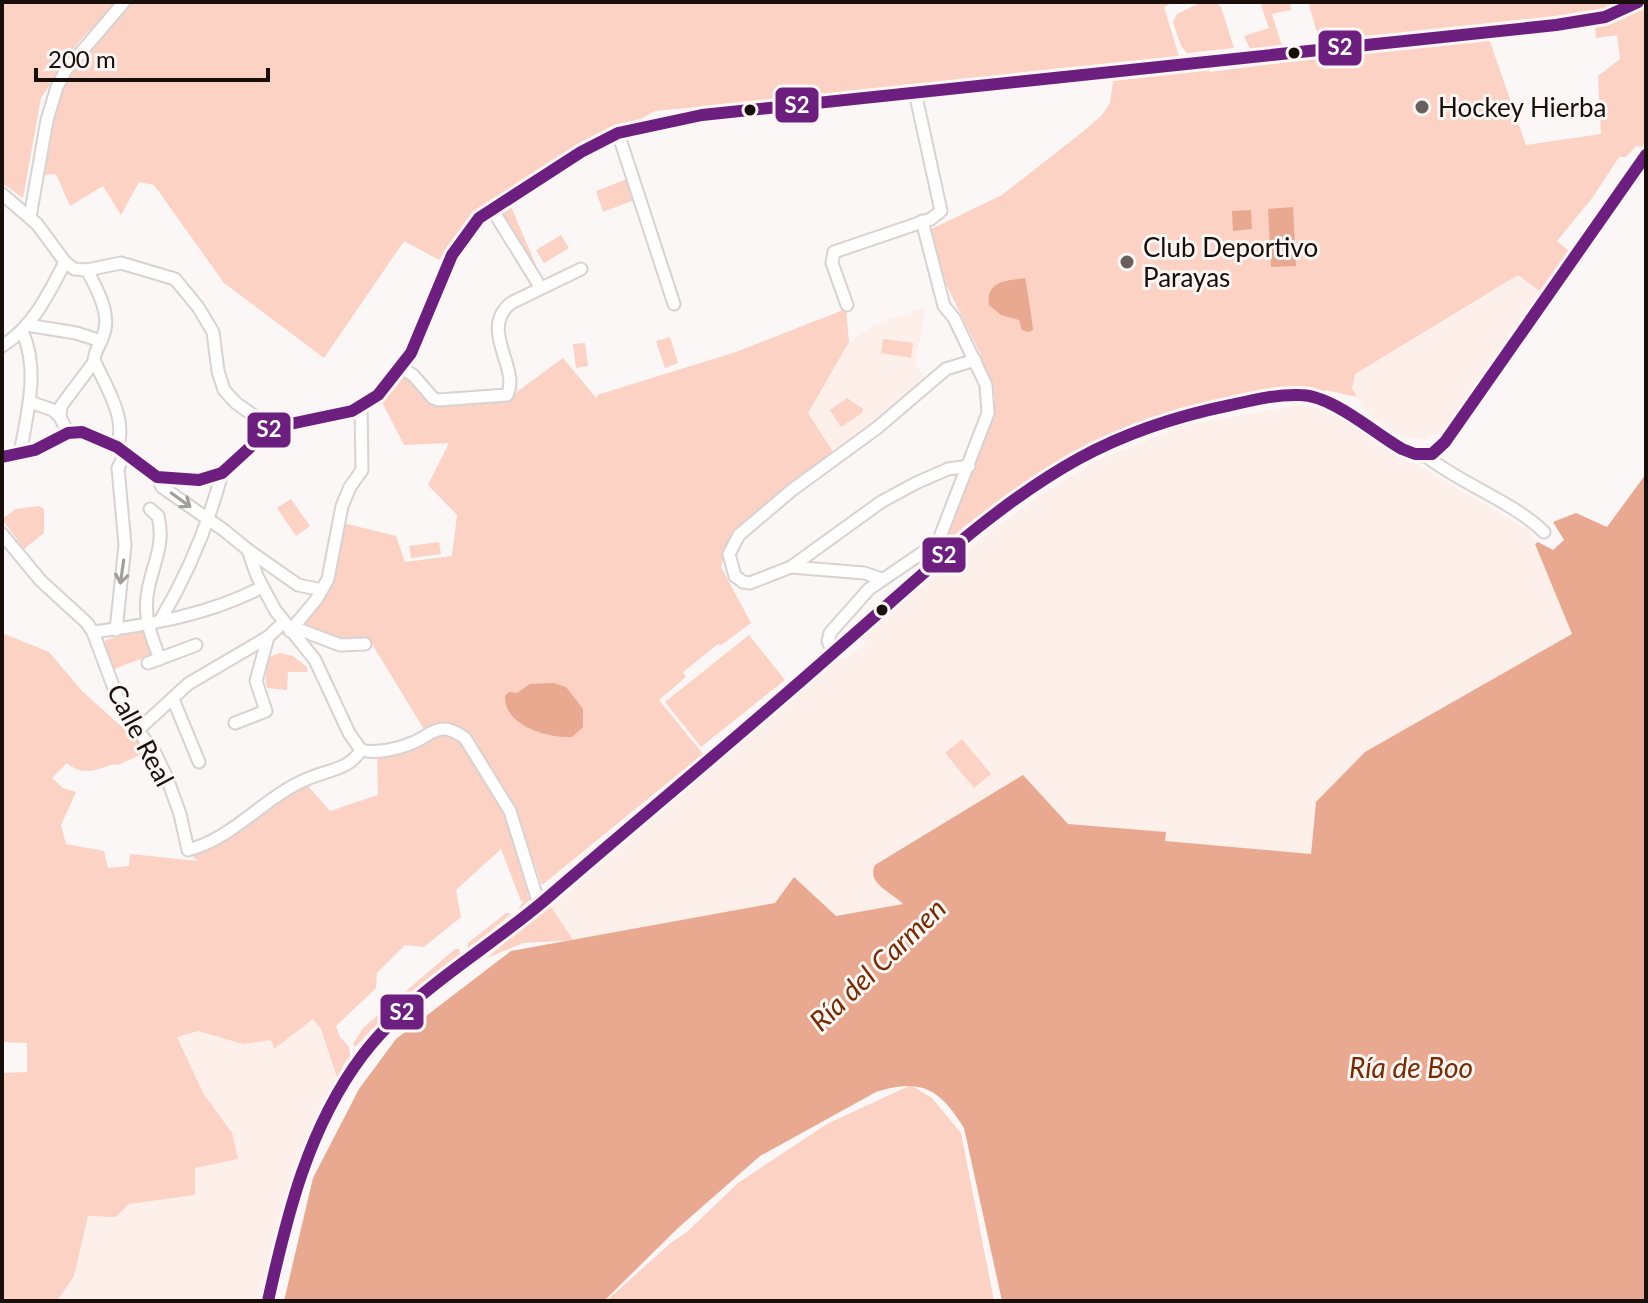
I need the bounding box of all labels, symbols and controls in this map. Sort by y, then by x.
line badge: S2 [1317,29,1363,67]
scale bar [36,32,268,82]
text: S2 [1328,33,1352,60]
text: 200 m [48,44,116,73]
unlabelled marker [1286,45,1302,61]
line badge: S2 [774,86,820,124]
text: S2 [785,91,809,118]
place label: Hockey Hierba [1438,91,1606,123]
marker: Hockey Hierba [1413,98,1431,116]
unlabelled marker [742,102,758,118]
place label: Club Deportivo Parayas [1143,231,1318,293]
marker: Club Deportivo Parayas [1118,253,1136,271]
line badge: S2 [246,411,292,449]
text: S2 [257,415,281,442]
one-way arrow [169,492,191,509]
line badge: S2 [921,536,967,574]
text: S2 [932,541,956,568]
one-way arrow [114,559,129,584]
unlabelled marker [874,602,890,618]
street label: Calle Real [101,678,181,792]
water label: Ría del Carmen [802,891,952,1037]
line badge: S2 [379,993,425,1031]
text: S2 [390,998,414,1025]
water label: Ría de Boo [1349,1050,1473,1084]

